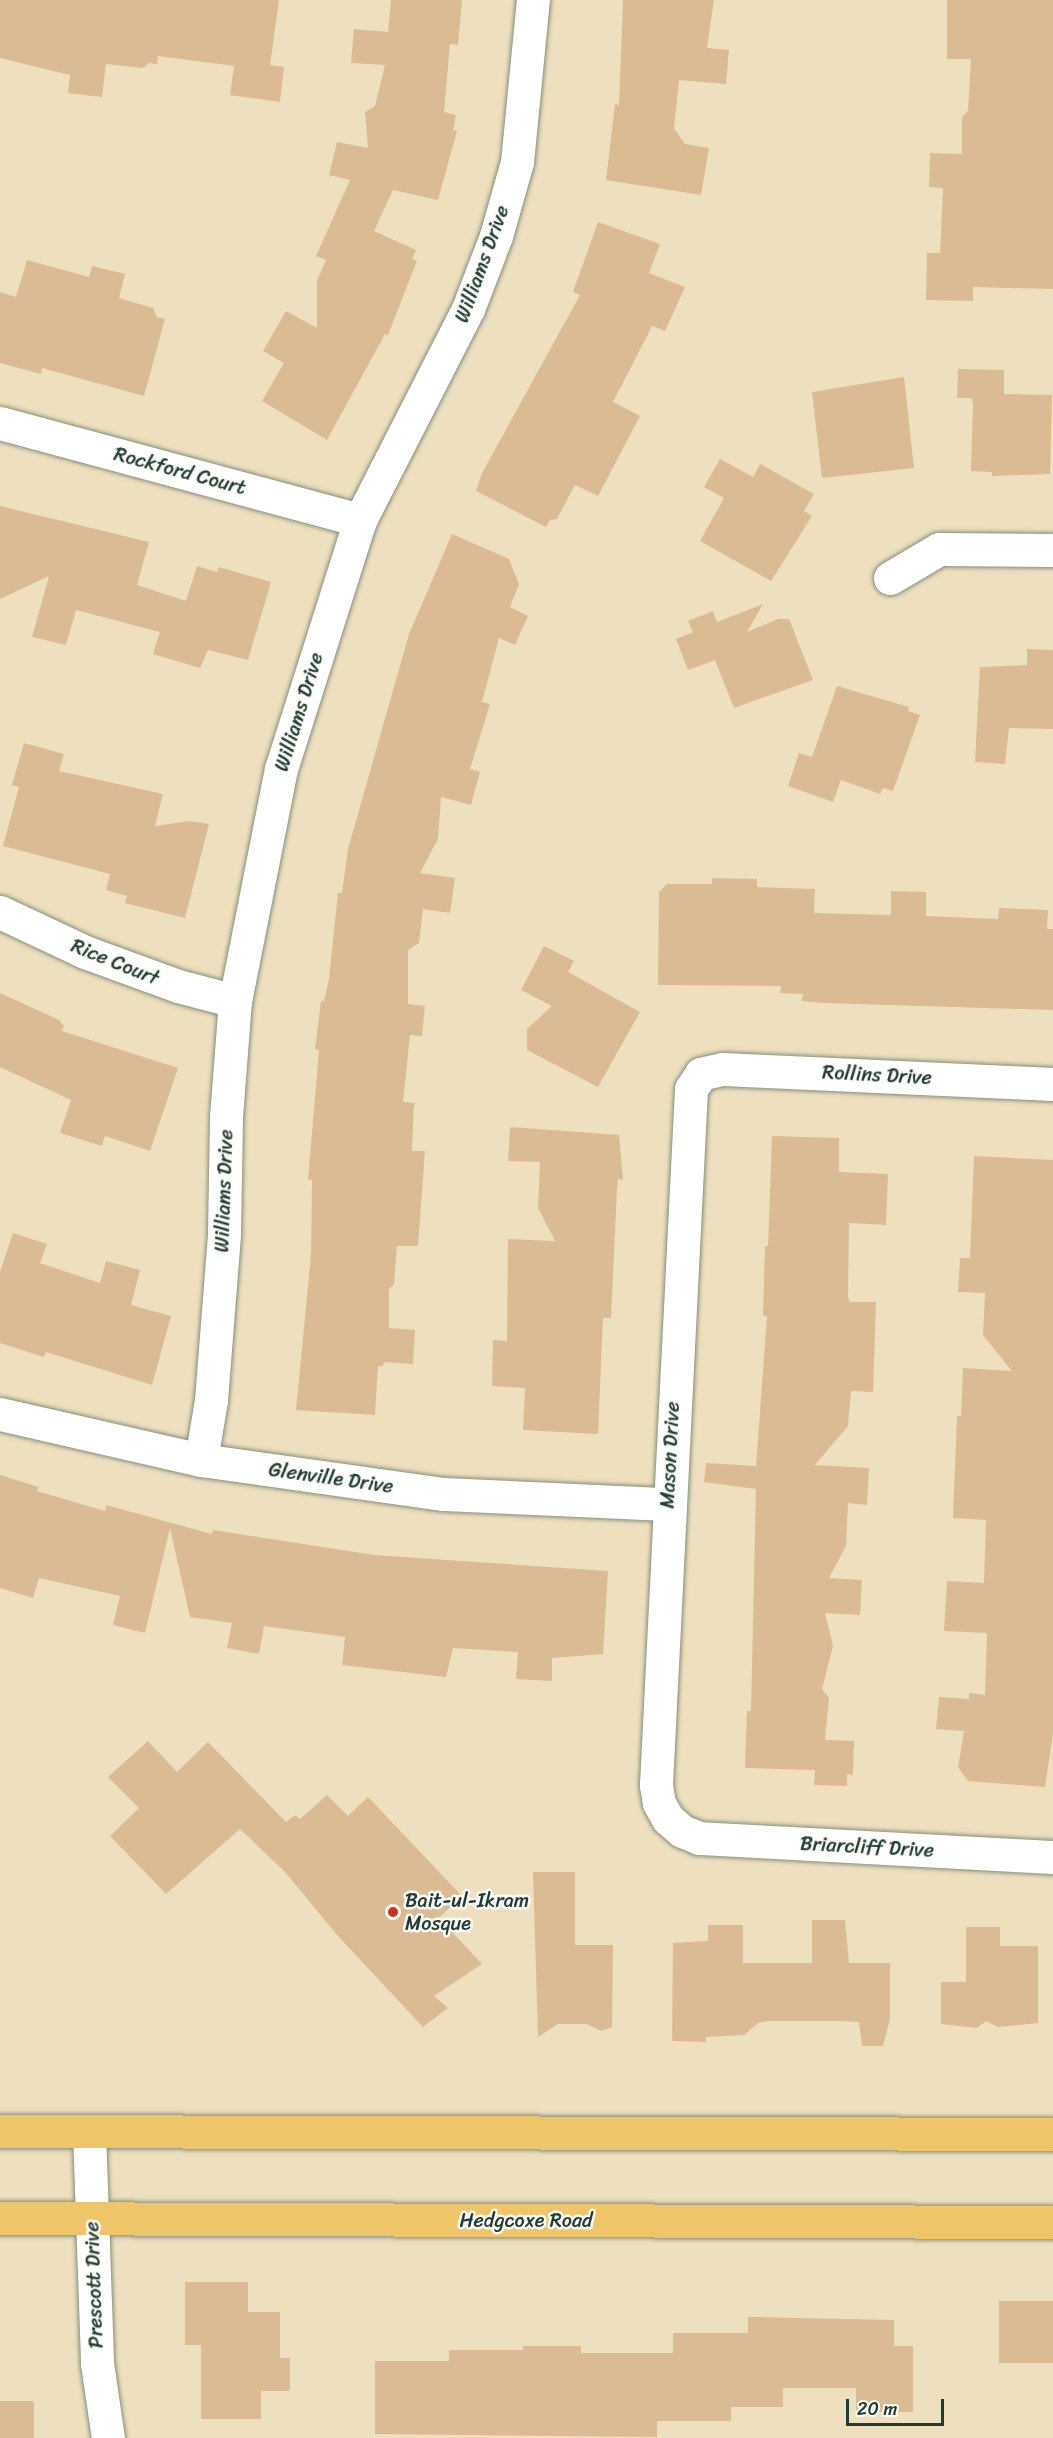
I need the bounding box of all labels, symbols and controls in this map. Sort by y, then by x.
street label: Williams Drive [450,202,514,326]
street label: Rockford Court [111,442,249,500]
street label: Williams Drive [270,650,328,774]
street label: Rice Court [67,933,163,991]
street label: Rollins Drive [822,1060,932,1090]
street label: Williams Drive [210,1129,238,1253]
street label: Mason Drive [655,1401,685,1509]
street label: Glenville Drive [267,1457,395,1499]
street label: Briarcliff Drive [799,1832,935,1862]
place label: Bait-ul-Ikram Mosque [405,1888,529,1935]
marker: Bait-ul-Ikram Mosque [386,1905,400,1919]
street label: Hedgcoxe Road [459,2208,593,2232]
street label: Prescott Drive [80,2221,108,2349]
scale bar [849,2387,946,2425]
text: 20 m [857,2393,897,2425]

